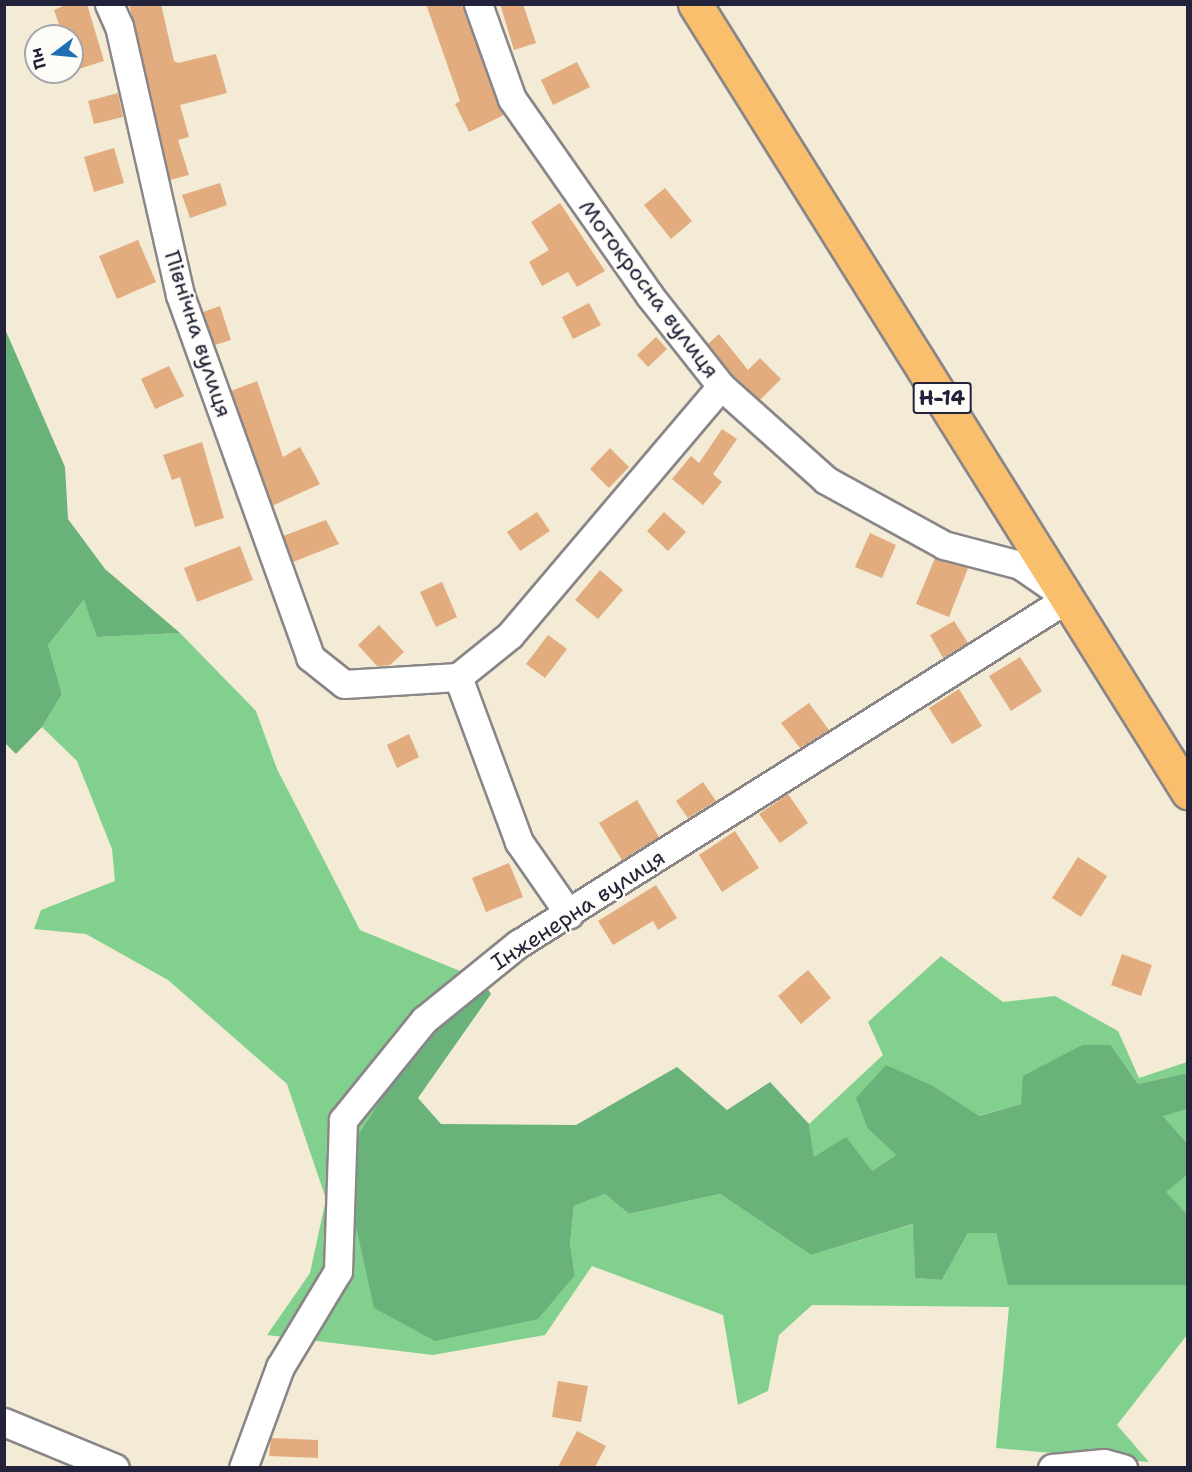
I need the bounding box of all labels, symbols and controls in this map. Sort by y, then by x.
north arrow [24,24,84,84]
text: Пн [25,46,51,72]
street label: Мотокросна вулиця [573,195,725,383]
street label: Північна вулиця [159,247,237,421]
road number: Н-14 [912,380,972,416]
street label: Інженерна вулиця [486,844,670,976]

